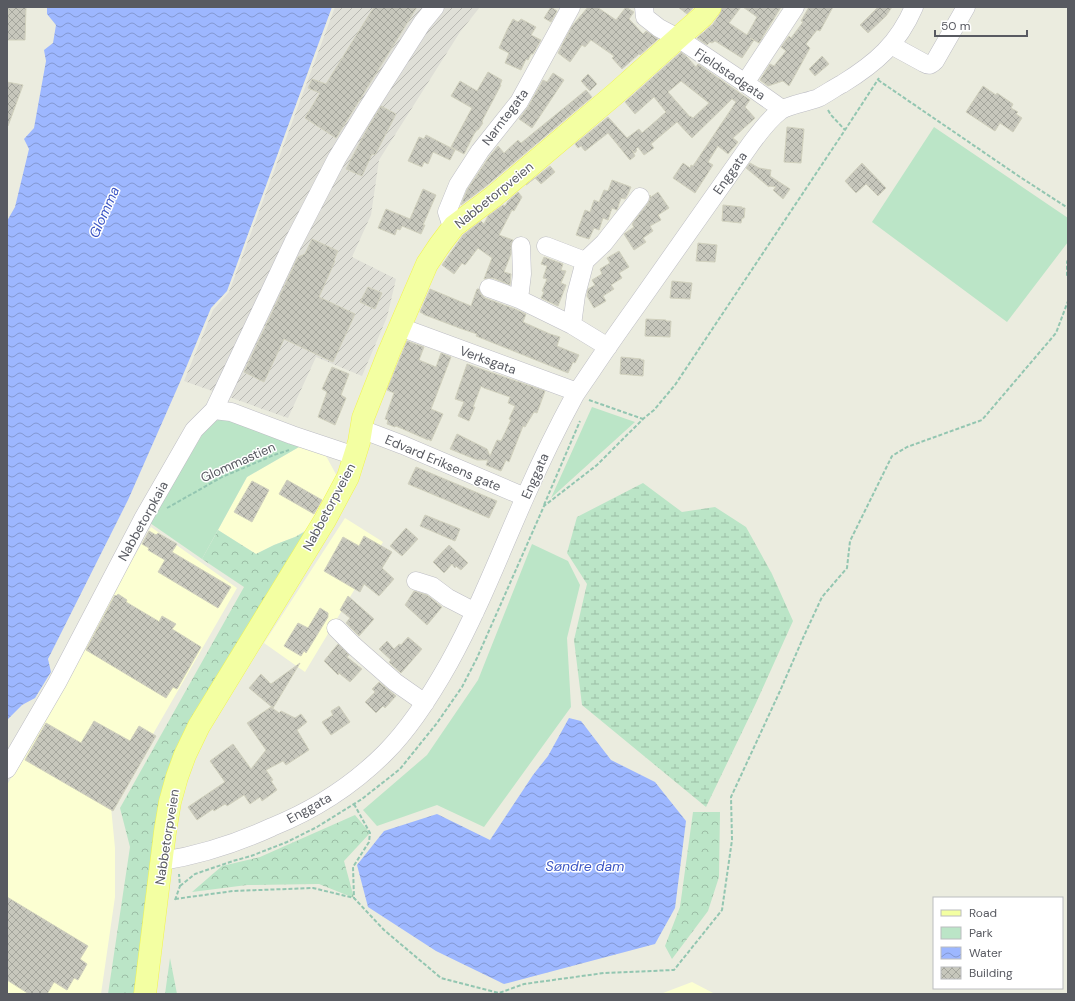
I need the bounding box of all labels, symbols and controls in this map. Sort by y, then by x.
scale bar [935,12,1027,38]
text: 50 m [941,18,970,34]
street label: Fjeldstadgata [691,44,769,104]
street label: Narntegata [478,85,532,149]
street label: Enggata [709,148,751,198]
street label: Nabbetorpveien [451,158,537,232]
water label: Glomma [85,183,123,241]
street label: Verksgata [457,342,519,378]
street label: Edvard Eriksens gate [382,431,504,495]
street label: Glommastien [198,438,278,486]
street label: Enggata [517,450,553,502]
street label: Nabbetorpveien [299,460,359,554]
street label: Nabbetorpkaia [114,478,172,564]
street label: Nabbetorpveien [151,788,183,886]
street label: Enggata [284,789,334,827]
water label: Søndre dam [546,857,624,875]
legend [933,897,1063,989]
text: Road [969,905,997,921]
text: Park [969,925,993,941]
text: Water [969,945,1003,961]
text: Building [969,965,1013,981]

